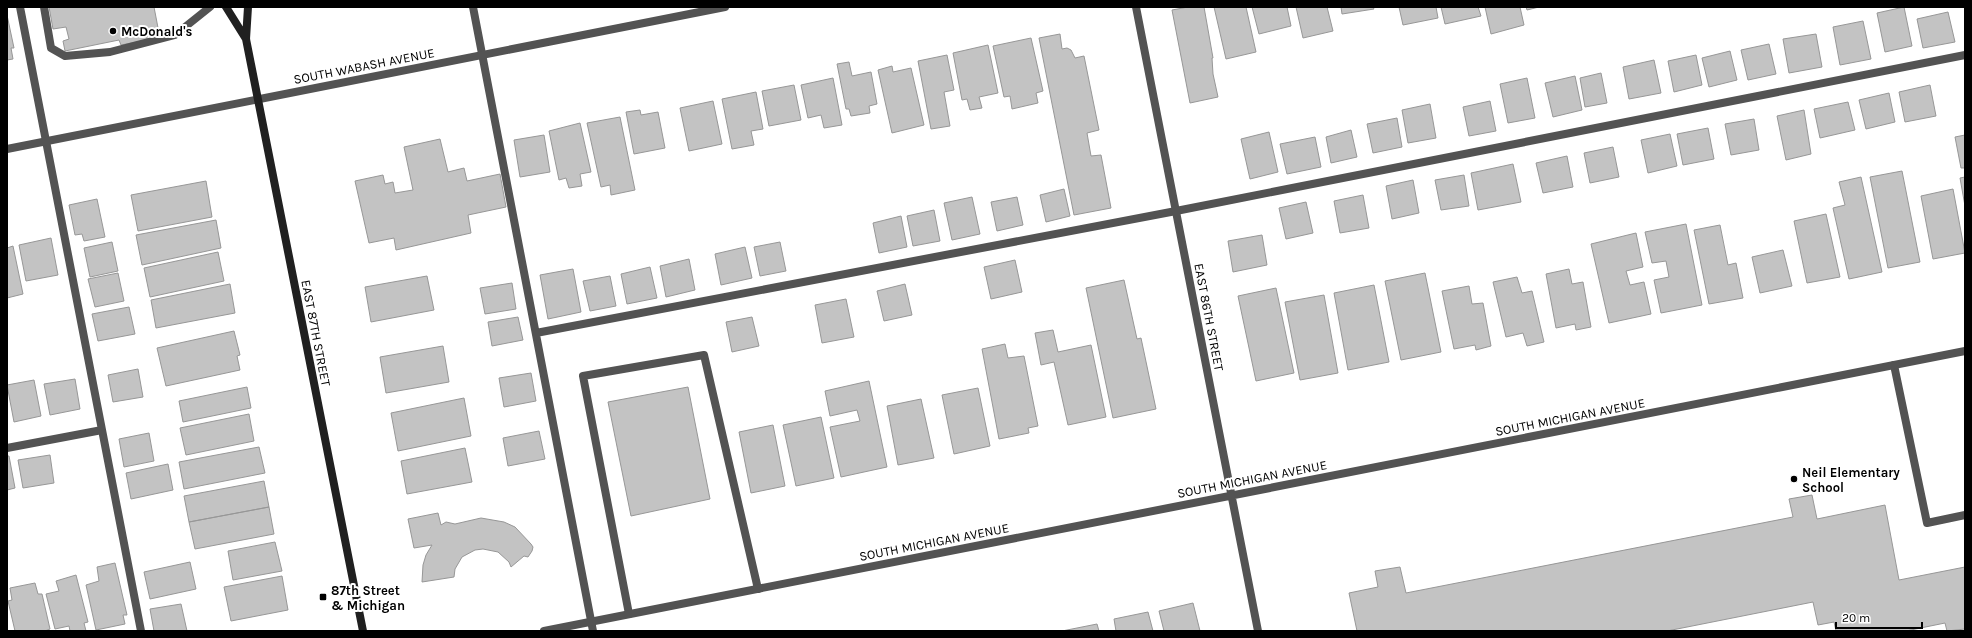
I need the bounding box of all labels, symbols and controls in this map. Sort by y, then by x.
place label: McDonald's [121,24,193,39]
marker: McDonald's [108,26,118,36]
street label: SOUTH WABASH AVENUE [292,45,436,87]
street label: EAST 86TH STREET [1191,262,1227,373]
street label: EAST 87TH STREET [298,279,334,388]
street label: SOUTH MICHIGAN AVENUE [1494,395,1646,439]
street label: SOUTH MICHIGAN AVENUE [1176,457,1328,501]
place label: Neil Elementary School [1802,465,1900,495]
marker: Neil Elementary School [1789,474,1799,484]
street label: SOUTH MICHIGAN AVENUE [858,520,1010,564]
place label: 87th Street & Michigan [331,583,405,613]
marker: 87th Street & Michigan [318,592,328,602]
scale bar [1836,604,1922,630]
text: 20 m [1842,611,1870,625]

